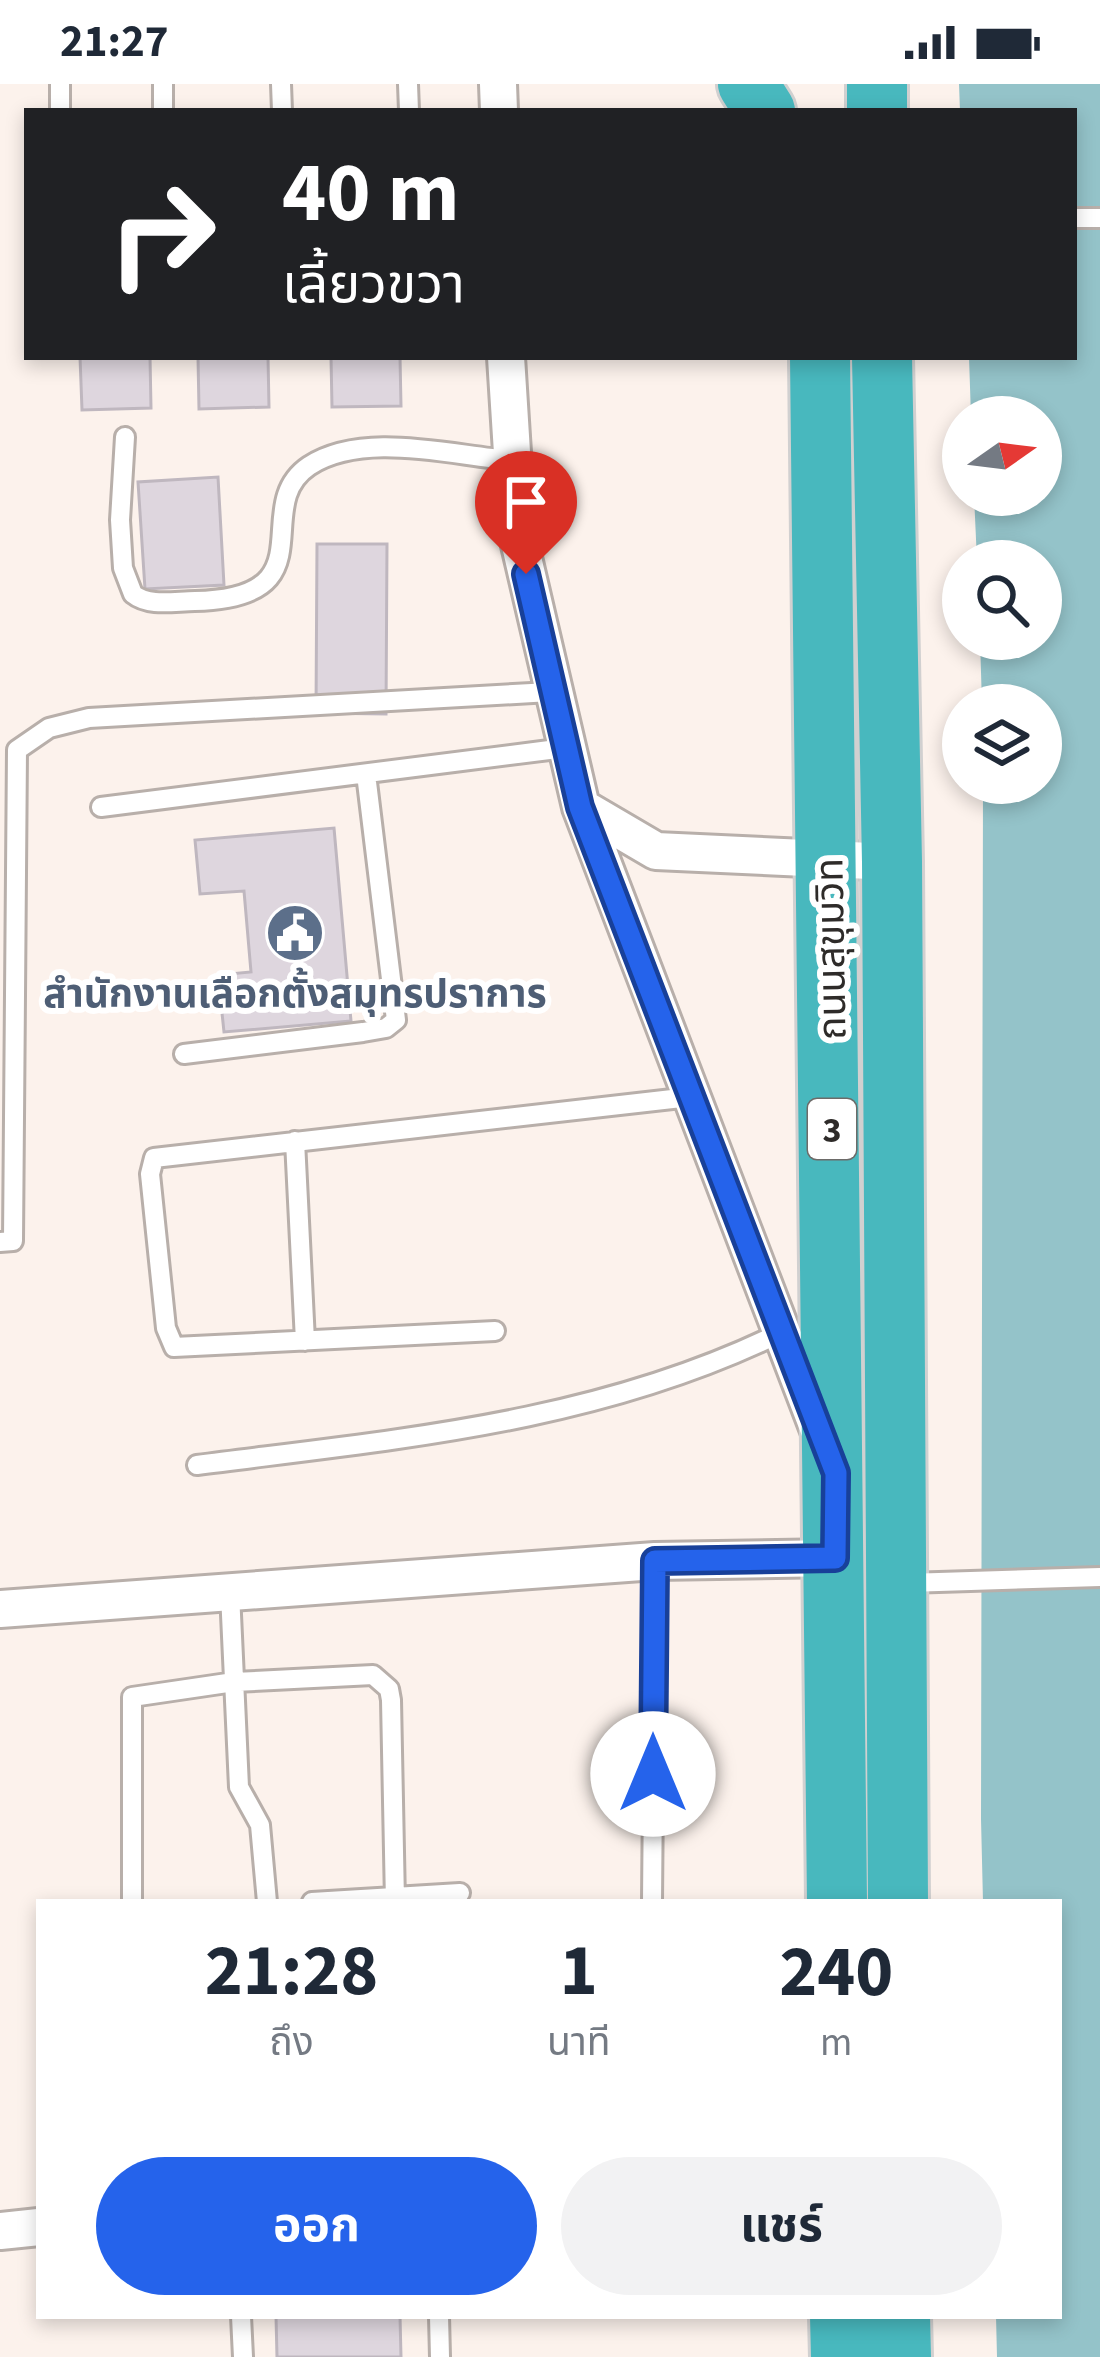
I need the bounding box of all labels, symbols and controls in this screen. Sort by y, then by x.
text: 21:27 [60,10,169,74]
text: 40 m [282,134,460,254]
icon: right [84,156,240,312]
text: เลี้ยวขวา [282,247,465,324]
north arrow [942,396,1062,516]
map controls [942,396,1062,804]
pin [475,451,577,574]
icon: arrive [493,469,559,535]
button: search [942,540,1062,660]
button: layers [942,684,1062,804]
street label: ถนนสุขุมวิท [802,858,862,1040]
public building icon: สำนักงานเลือกตั้งสมุทรปราการ [264,902,326,964]
place label: สำนักงานเลือกตั้งสมุทรปราการ [43,967,547,1023]
road number: 3 [808,1099,856,1159]
position arrow [590,1711,716,1837]
text: 21:28 [205,1920,378,2023]
text: 1 [560,1920,598,2023]
text: 240 [779,1921,893,2024]
text: ถึง [269,2015,314,2071]
text: นาที [547,2015,611,2071]
text: m [820,2015,852,2071]
button: ออก [96,2157,537,2295]
button: แชร์ [561,2157,1002,2295]

